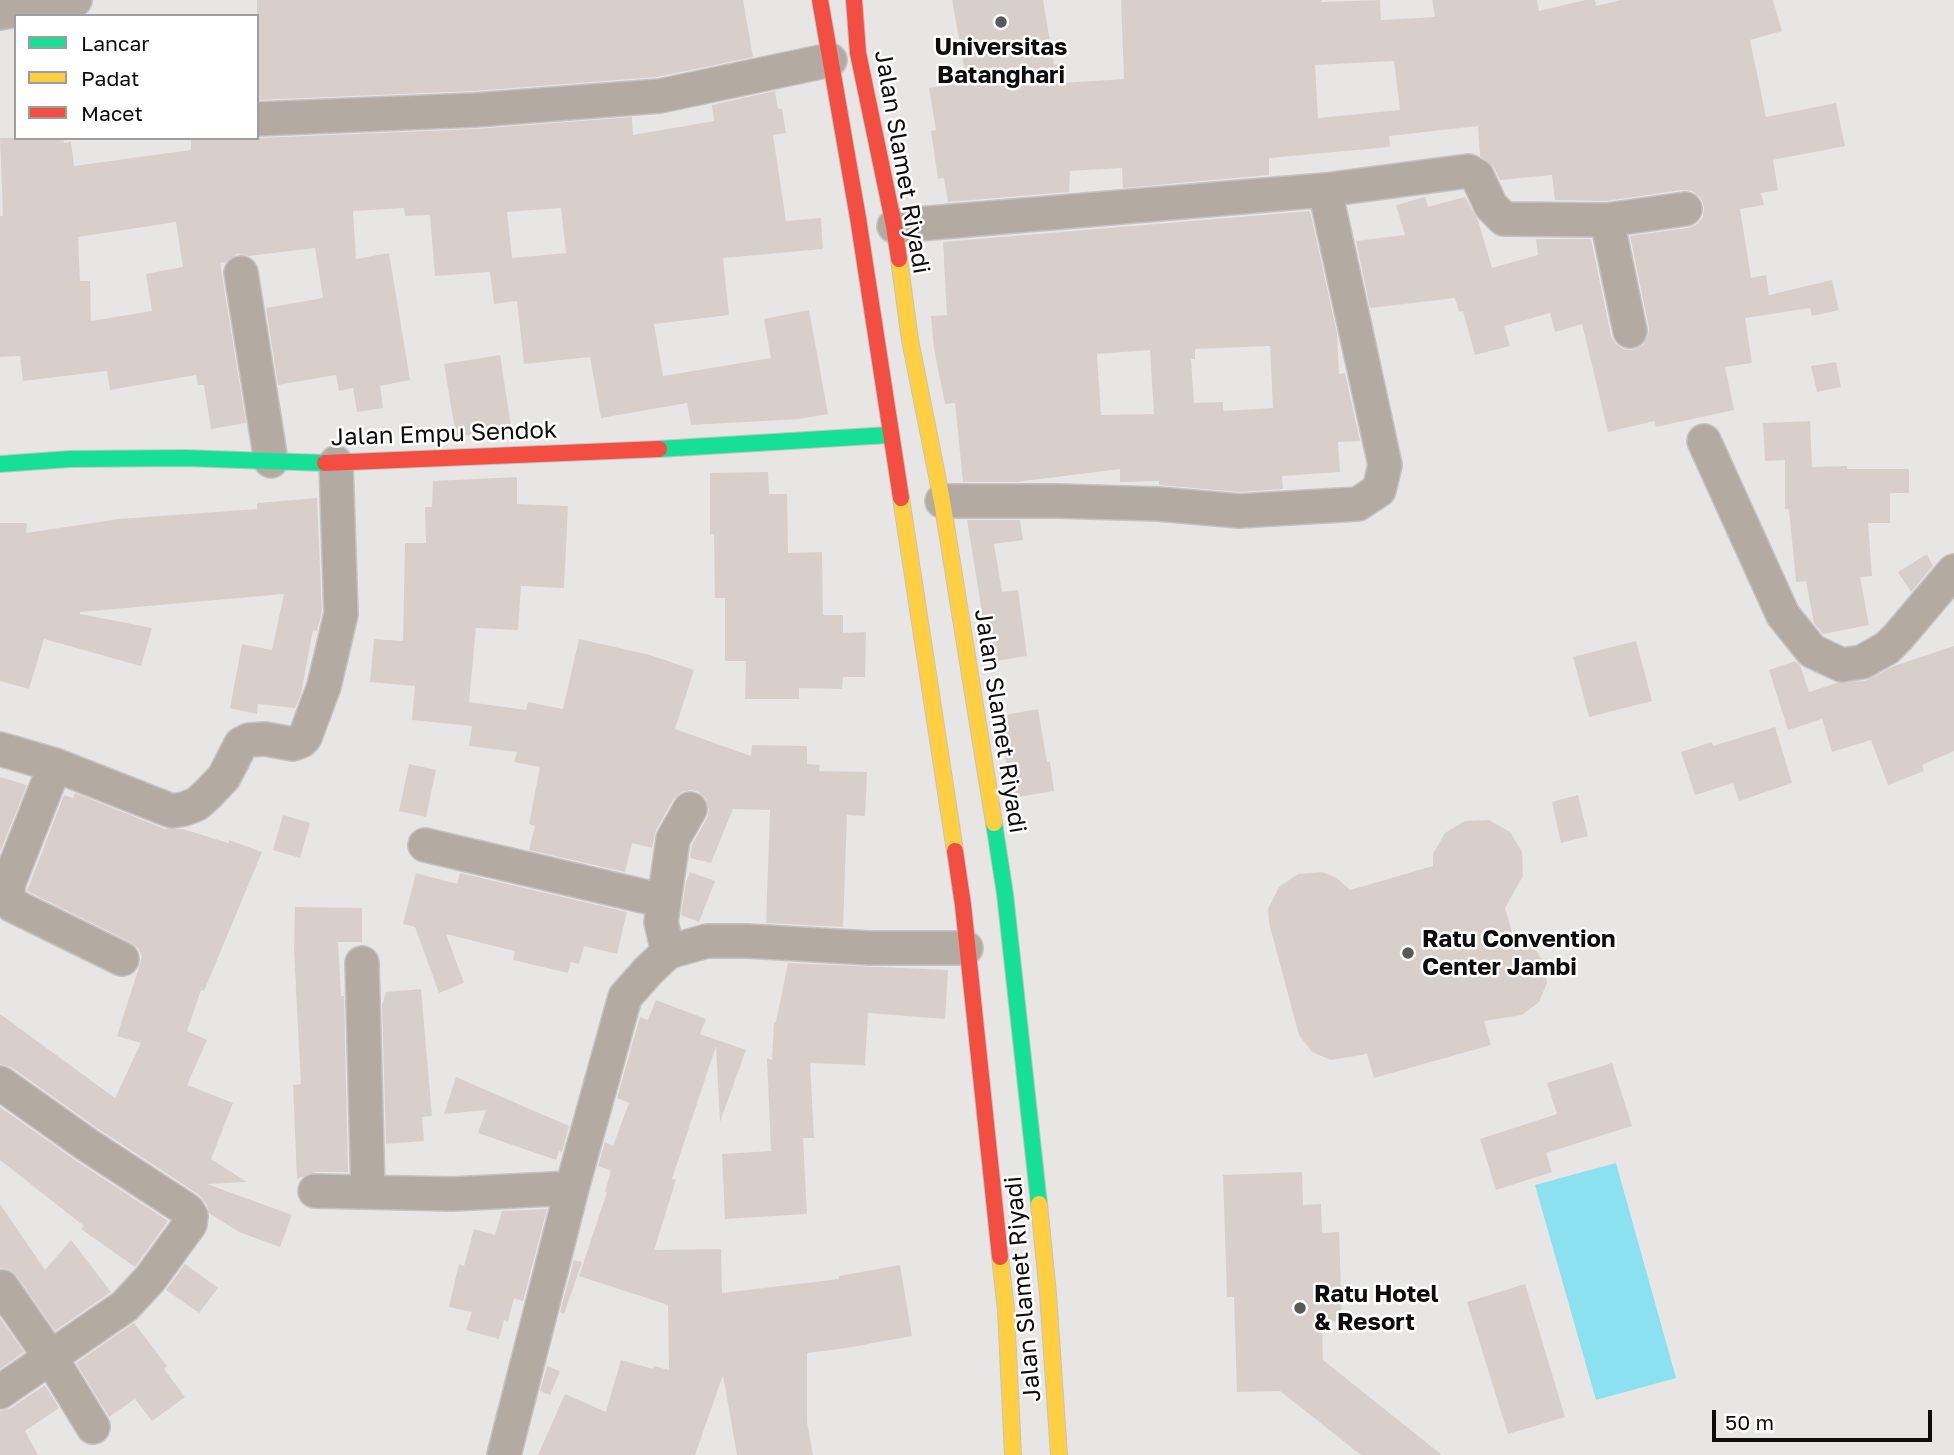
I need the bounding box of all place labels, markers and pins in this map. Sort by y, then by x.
marker: Universitas Batanghari [993,14,1009,30]
place label: Universitas Batanghari [934,33,1068,89]
place label: Ratu Convention Center Jambi [1422,925,1615,981]
marker: Ratu Convention Center Jambi [1400,945,1416,961]
place label: Ratu Hotel & Resort [1314,1280,1438,1336]
marker: Ratu Hotel & Resort [1292,1300,1308,1316]

